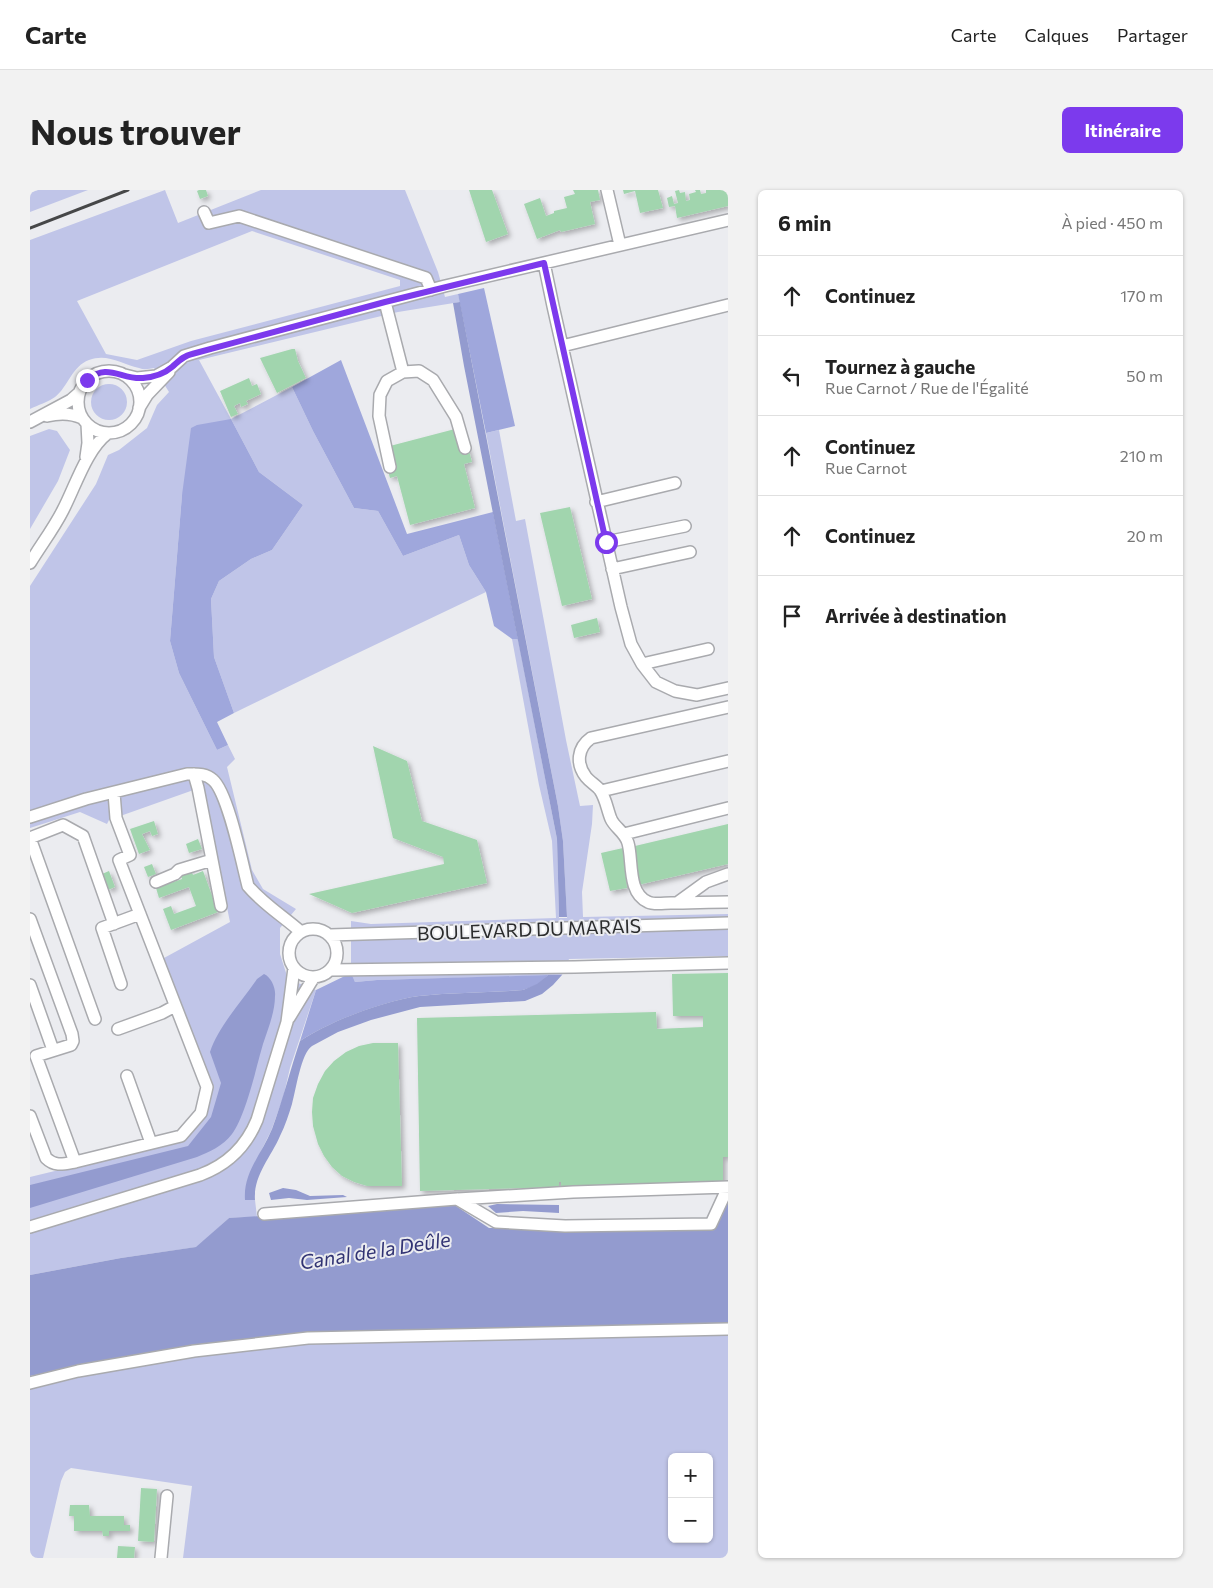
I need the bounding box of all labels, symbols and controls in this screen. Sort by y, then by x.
text: Carte [25,20,87,49]
text: Carte [951,24,996,46]
text: Calques [1024,24,1089,46]
text: Partager [1117,24,1188,46]
button: Itinéraire [1062,107,1183,153]
text: Nous trouver [30,109,241,152]
text: 6 min [778,210,831,235]
text: À pied · 450 m [1061,213,1163,232]
icon: ahead [778,282,806,310]
text: Continuez [825,284,915,307]
text: 170 m [1120,286,1163,305]
text: Tournez à gauche [825,355,975,378]
icon: left [778,362,806,390]
text: 50 m [1126,366,1163,385]
route end [76,369,99,392]
text: Rue Carnot / Rue de l'Égalité [825,378,1029,397]
text: Continuez [825,435,915,458]
icon: ahead [778,442,806,470]
text: 210 m [1120,446,1163,465]
text: Rue Carnot [825,458,907,477]
icon: ahead [778,522,806,550]
text: Continuez [825,524,915,547]
text: 20 m [1127,526,1163,545]
route start [595,531,618,554]
icon: arrive [778,602,806,630]
text: Arrivée à destination [825,604,1007,627]
street label: BOULEVARD DU MARAIS [417,914,641,944]
water label: Canal de la Deûle [298,1226,453,1274]
map controls [668,1453,713,1543]
button: + [668,1453,713,1498]
button: − [668,1498,713,1543]

